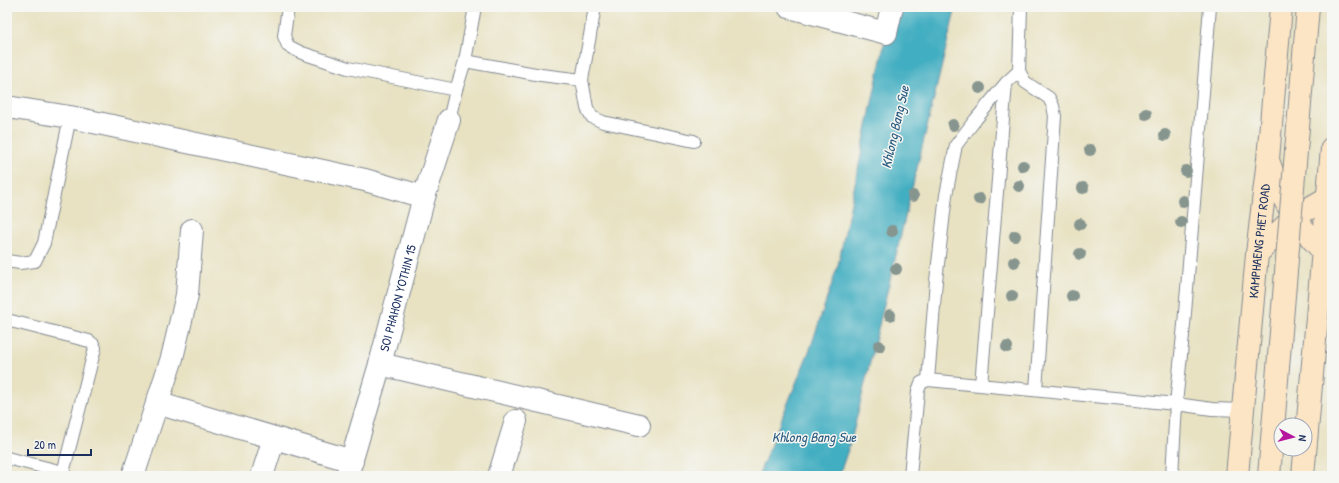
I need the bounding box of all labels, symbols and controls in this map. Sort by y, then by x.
water label: Khlong Bang Sue [876,82,915,170]
street label: KAMPHAENG PHET ROAD [1244,182,1274,299]
street label: SOI PHAHON YOTHIN 15 [375,242,420,353]
north arrow [1273,417,1313,457]
water label: Khlong Bang Sue [772,427,858,447]
scale bar [28,431,91,457]
text: N [1296,434,1310,442]
text: 20 m [34,436,56,453]

